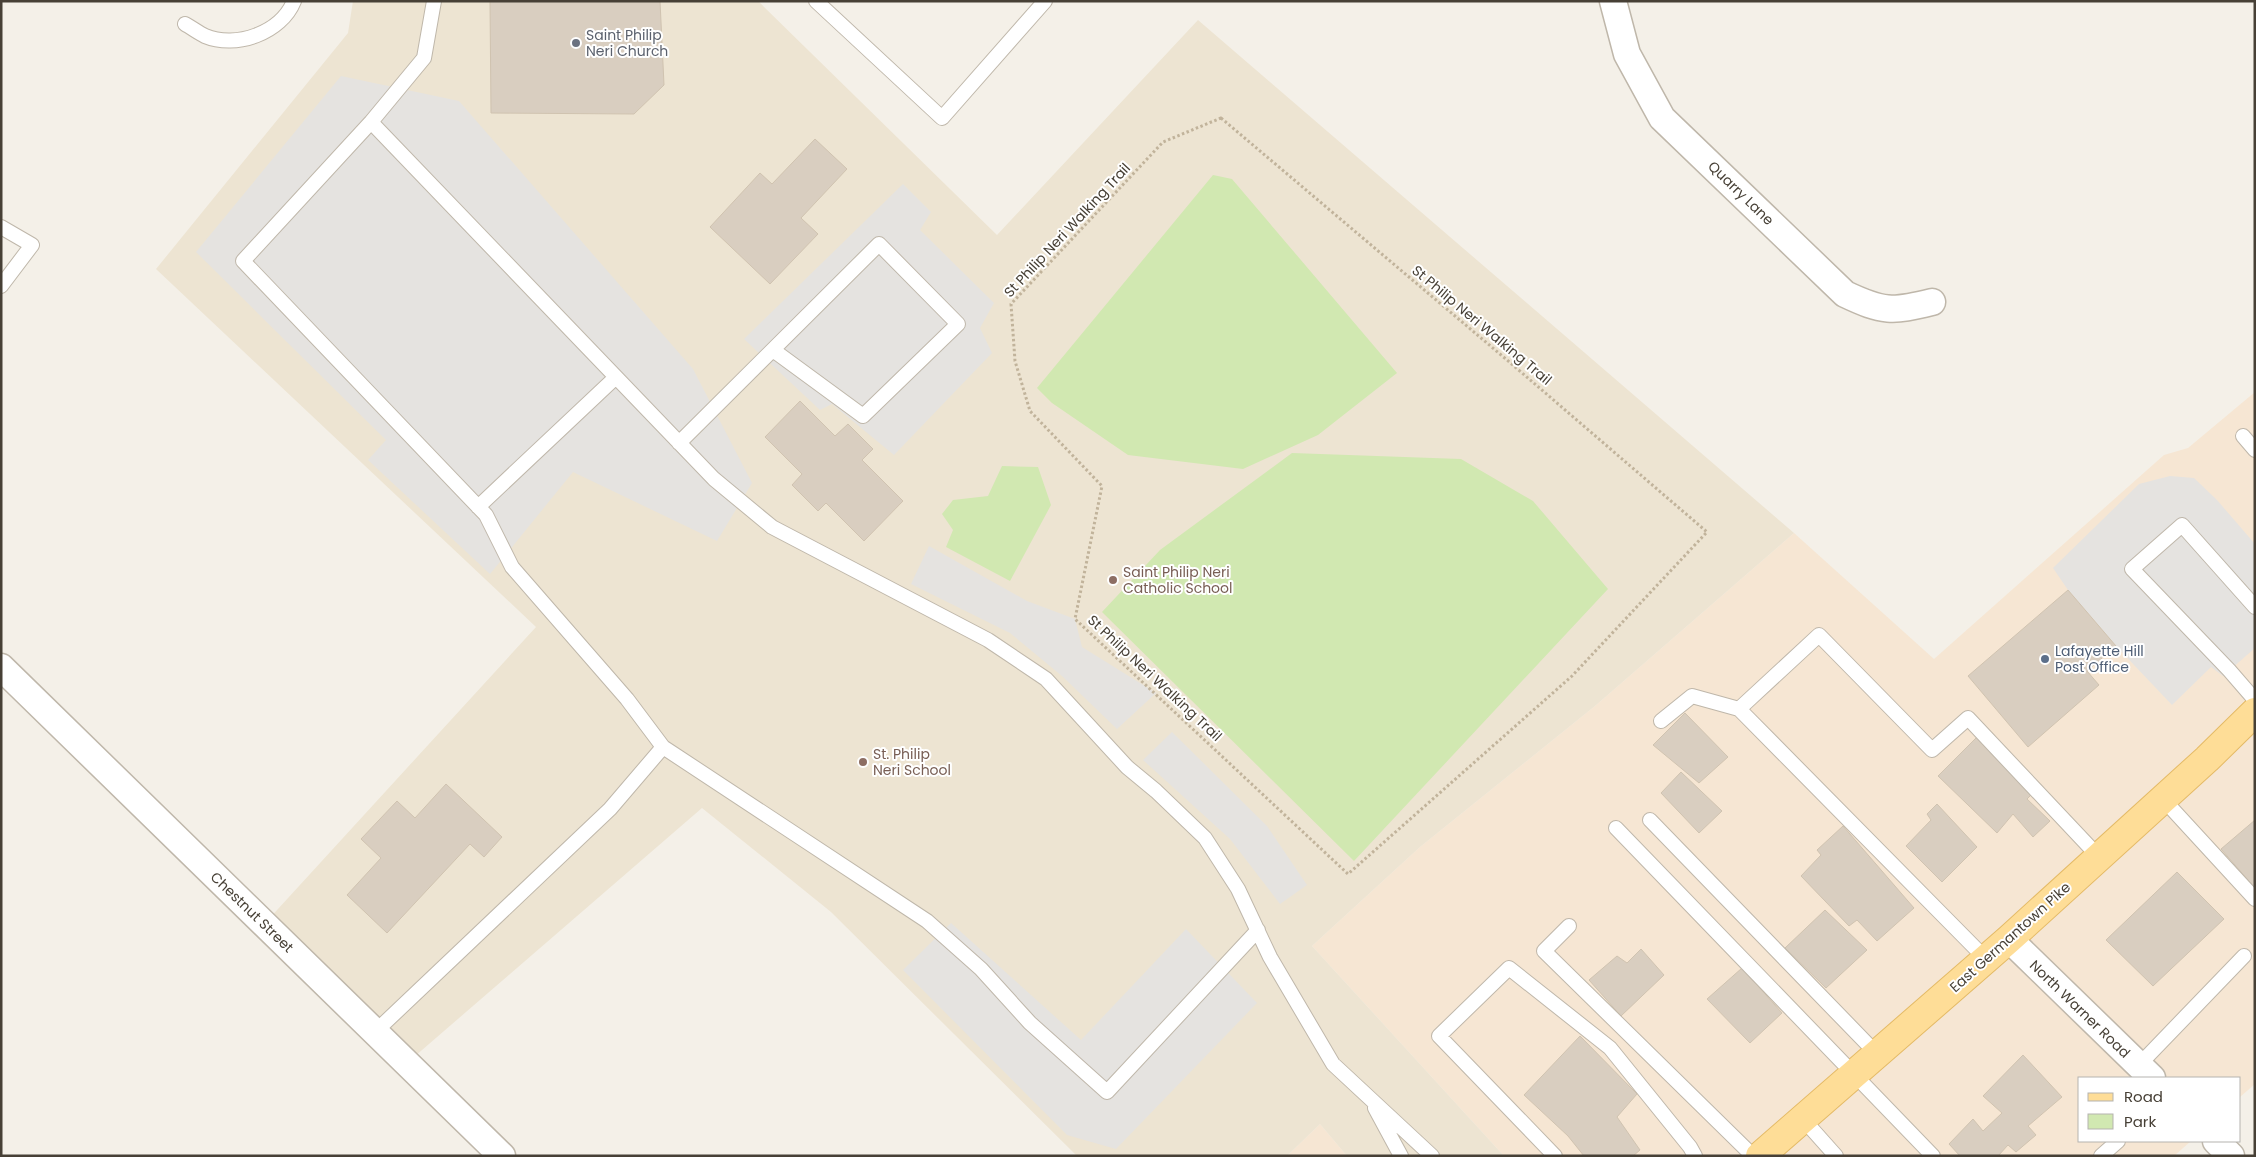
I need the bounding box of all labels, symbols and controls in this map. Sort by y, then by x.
place label: Saint Philip Neri Church [586,25,668,61]
marker: Saint Philip Neri Church [570,37,582,49]
street label: Quarry Lane [1704,156,1779,230]
street label: St Philip Neri Walking Trail [999,158,1135,302]
street label: St Philip Neri Walking Trail [1408,260,1556,390]
place label: Saint Philip Neri Catholic School [1123,562,1232,598]
marker: Saint Philip Neri Catholic School [1107,574,1119,586]
street label: St Philip Neri Walking Trail [1083,610,1227,746]
place label: Lafayette Hill Post Office [2055,641,2144,677]
marker: Lafayette Hill Post Office [2039,653,2051,665]
place label: St. Philip Neri School [873,744,951,780]
marker: St. Philip Neri School [857,756,869,768]
street label: Chestnut Street [206,867,298,957]
street label: East Germantown Pike [1945,877,2075,997]
street label: North Warner Road [2025,956,2135,1062]
legend [2078,1077,2241,1142]
text: Road [2124,1086,2163,1107]
text: Park [2124,1111,2156,1132]

